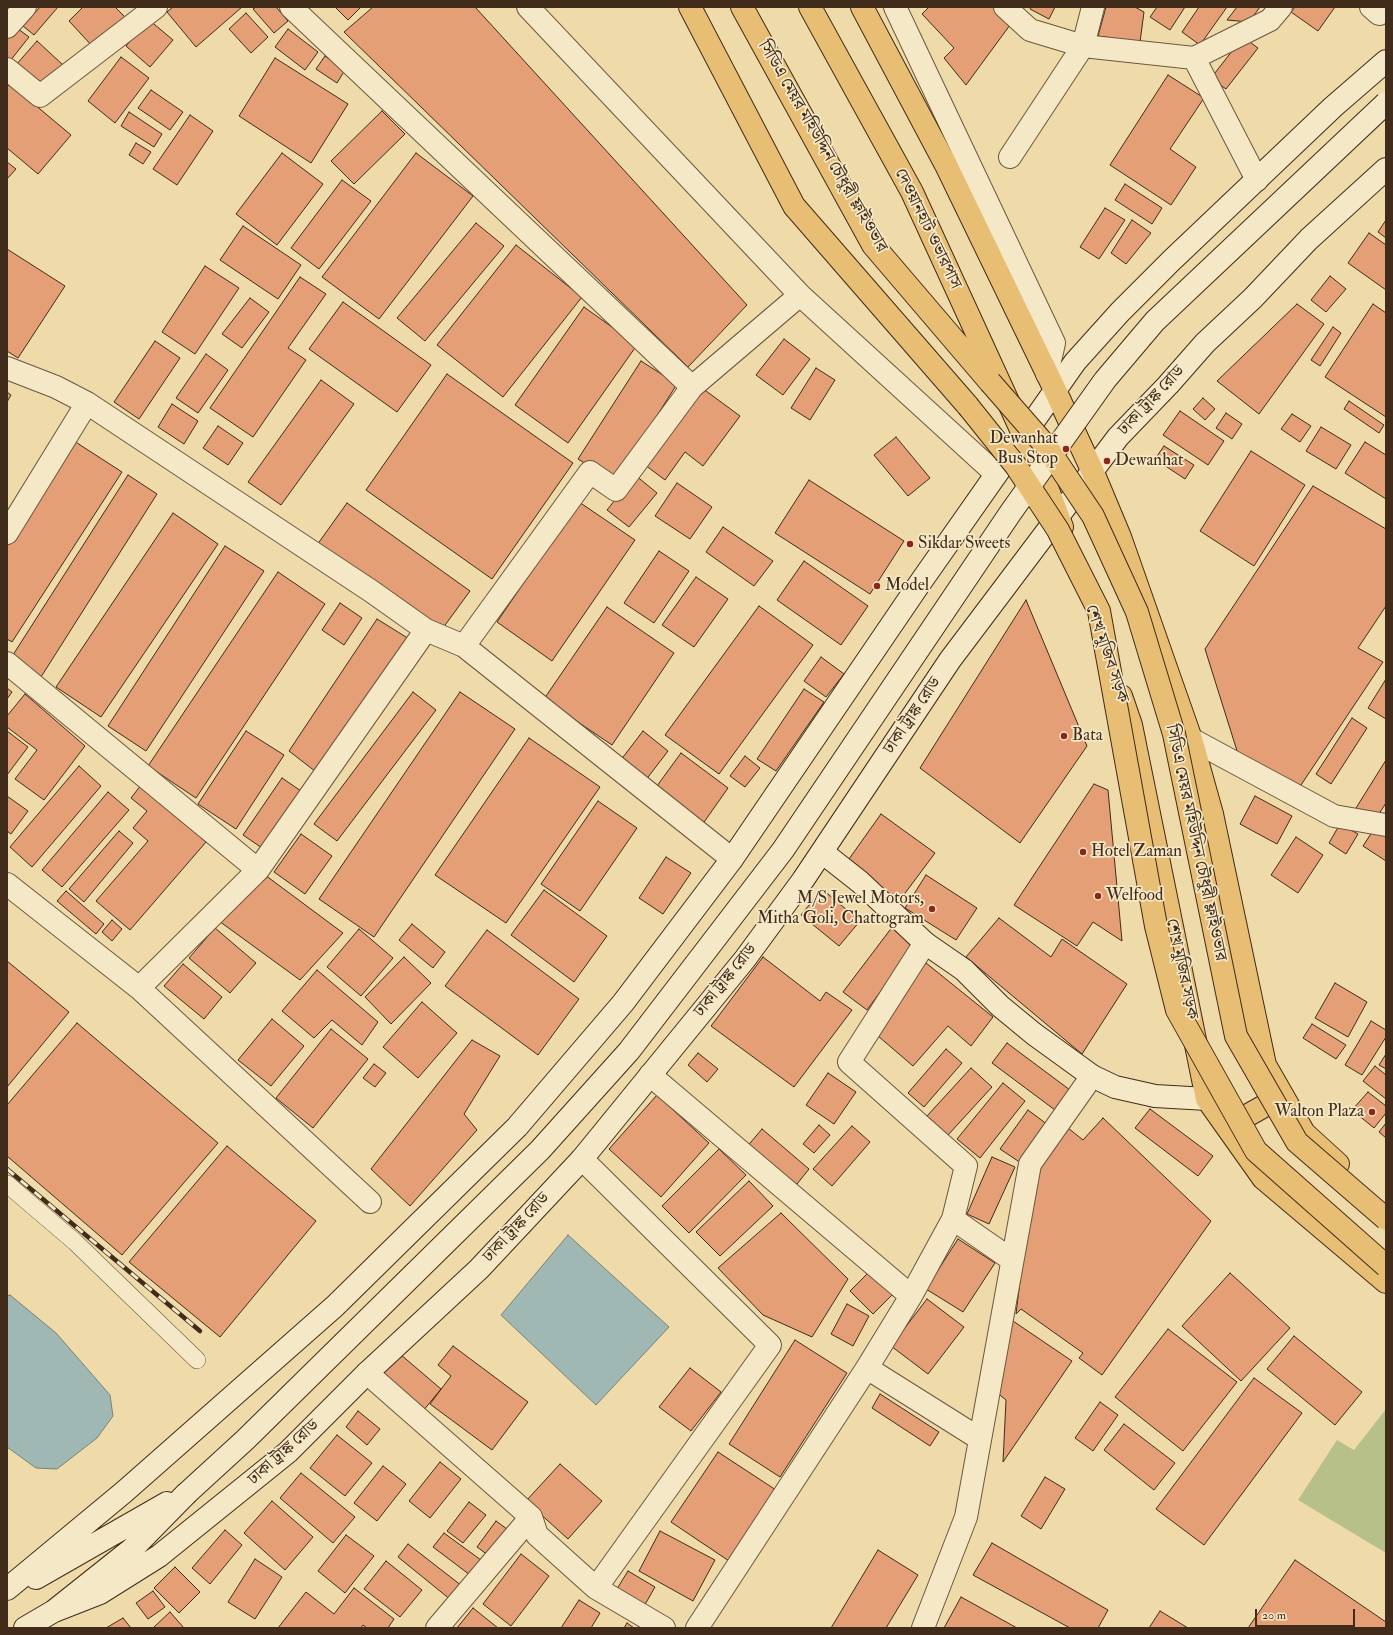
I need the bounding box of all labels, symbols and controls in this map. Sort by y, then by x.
street label: সিডিএ মেয়র মহিউদ্দিন চৌধুরী ফ্লাইওভার [753,38,891,256]
street label: দেওয়ানহাট ওভারপাস [889,165,965,293]
street label: ঢাকা ট্রাঙ্ক রোড [1114,362,1190,440]
place label: Dewanhat Bus Stop [989,429,1058,469]
marker: Dewanhat Bus Stop [1061,444,1071,454]
place label: Dewanhat [1115,451,1184,471]
marker: Dewanhat [1102,456,1112,466]
place label: Sikdar Sweets [918,534,1010,554]
marker: Sikdar Sweets [905,539,915,549]
place label: Model [885,576,929,596]
marker: Model [872,581,882,591]
street label: শেখ মুজিব সড়ক [1080,602,1132,706]
street label: ঢাকা ট্রাঙ্ক রোড [880,674,946,758]
street label: সিডিএ মেয়র মহিউদ্দিন চৌধুরী ফ্লাইওভার [1160,723,1230,963]
place label: Bata [1072,726,1103,746]
marker: Bata [1059,731,1069,741]
place label: Hotel Zaman [1091,842,1182,862]
marker: Hotel Zaman [1078,847,1088,857]
place label: Welfood [1106,886,1163,906]
place label: M/S Jewel Motors, Mitha Goli, Chattogram [757,889,924,929]
marker: Welfood [1093,891,1103,901]
marker: M/S Jewel Motors, Mitha Goli, Chattogram [927,904,937,914]
street label: শেখ মুজিব সড়ক [1160,917,1202,1021]
street label: ঢাকা ট্রাঙ্ক রোড [690,940,762,1022]
place label: Walton Plaza [1274,1102,1364,1122]
marker: Walton Plaza [1367,1107,1377,1117]
street label: ঢাকা ট্রাঙ্ক রোড [479,1189,555,1267]
street label: ঢাকা ট্রাঙ্ক রোড [244,1416,324,1490]
scale bar [1257,1601,1357,1627]
text: 20 m [1262,1608,1286,1623]

